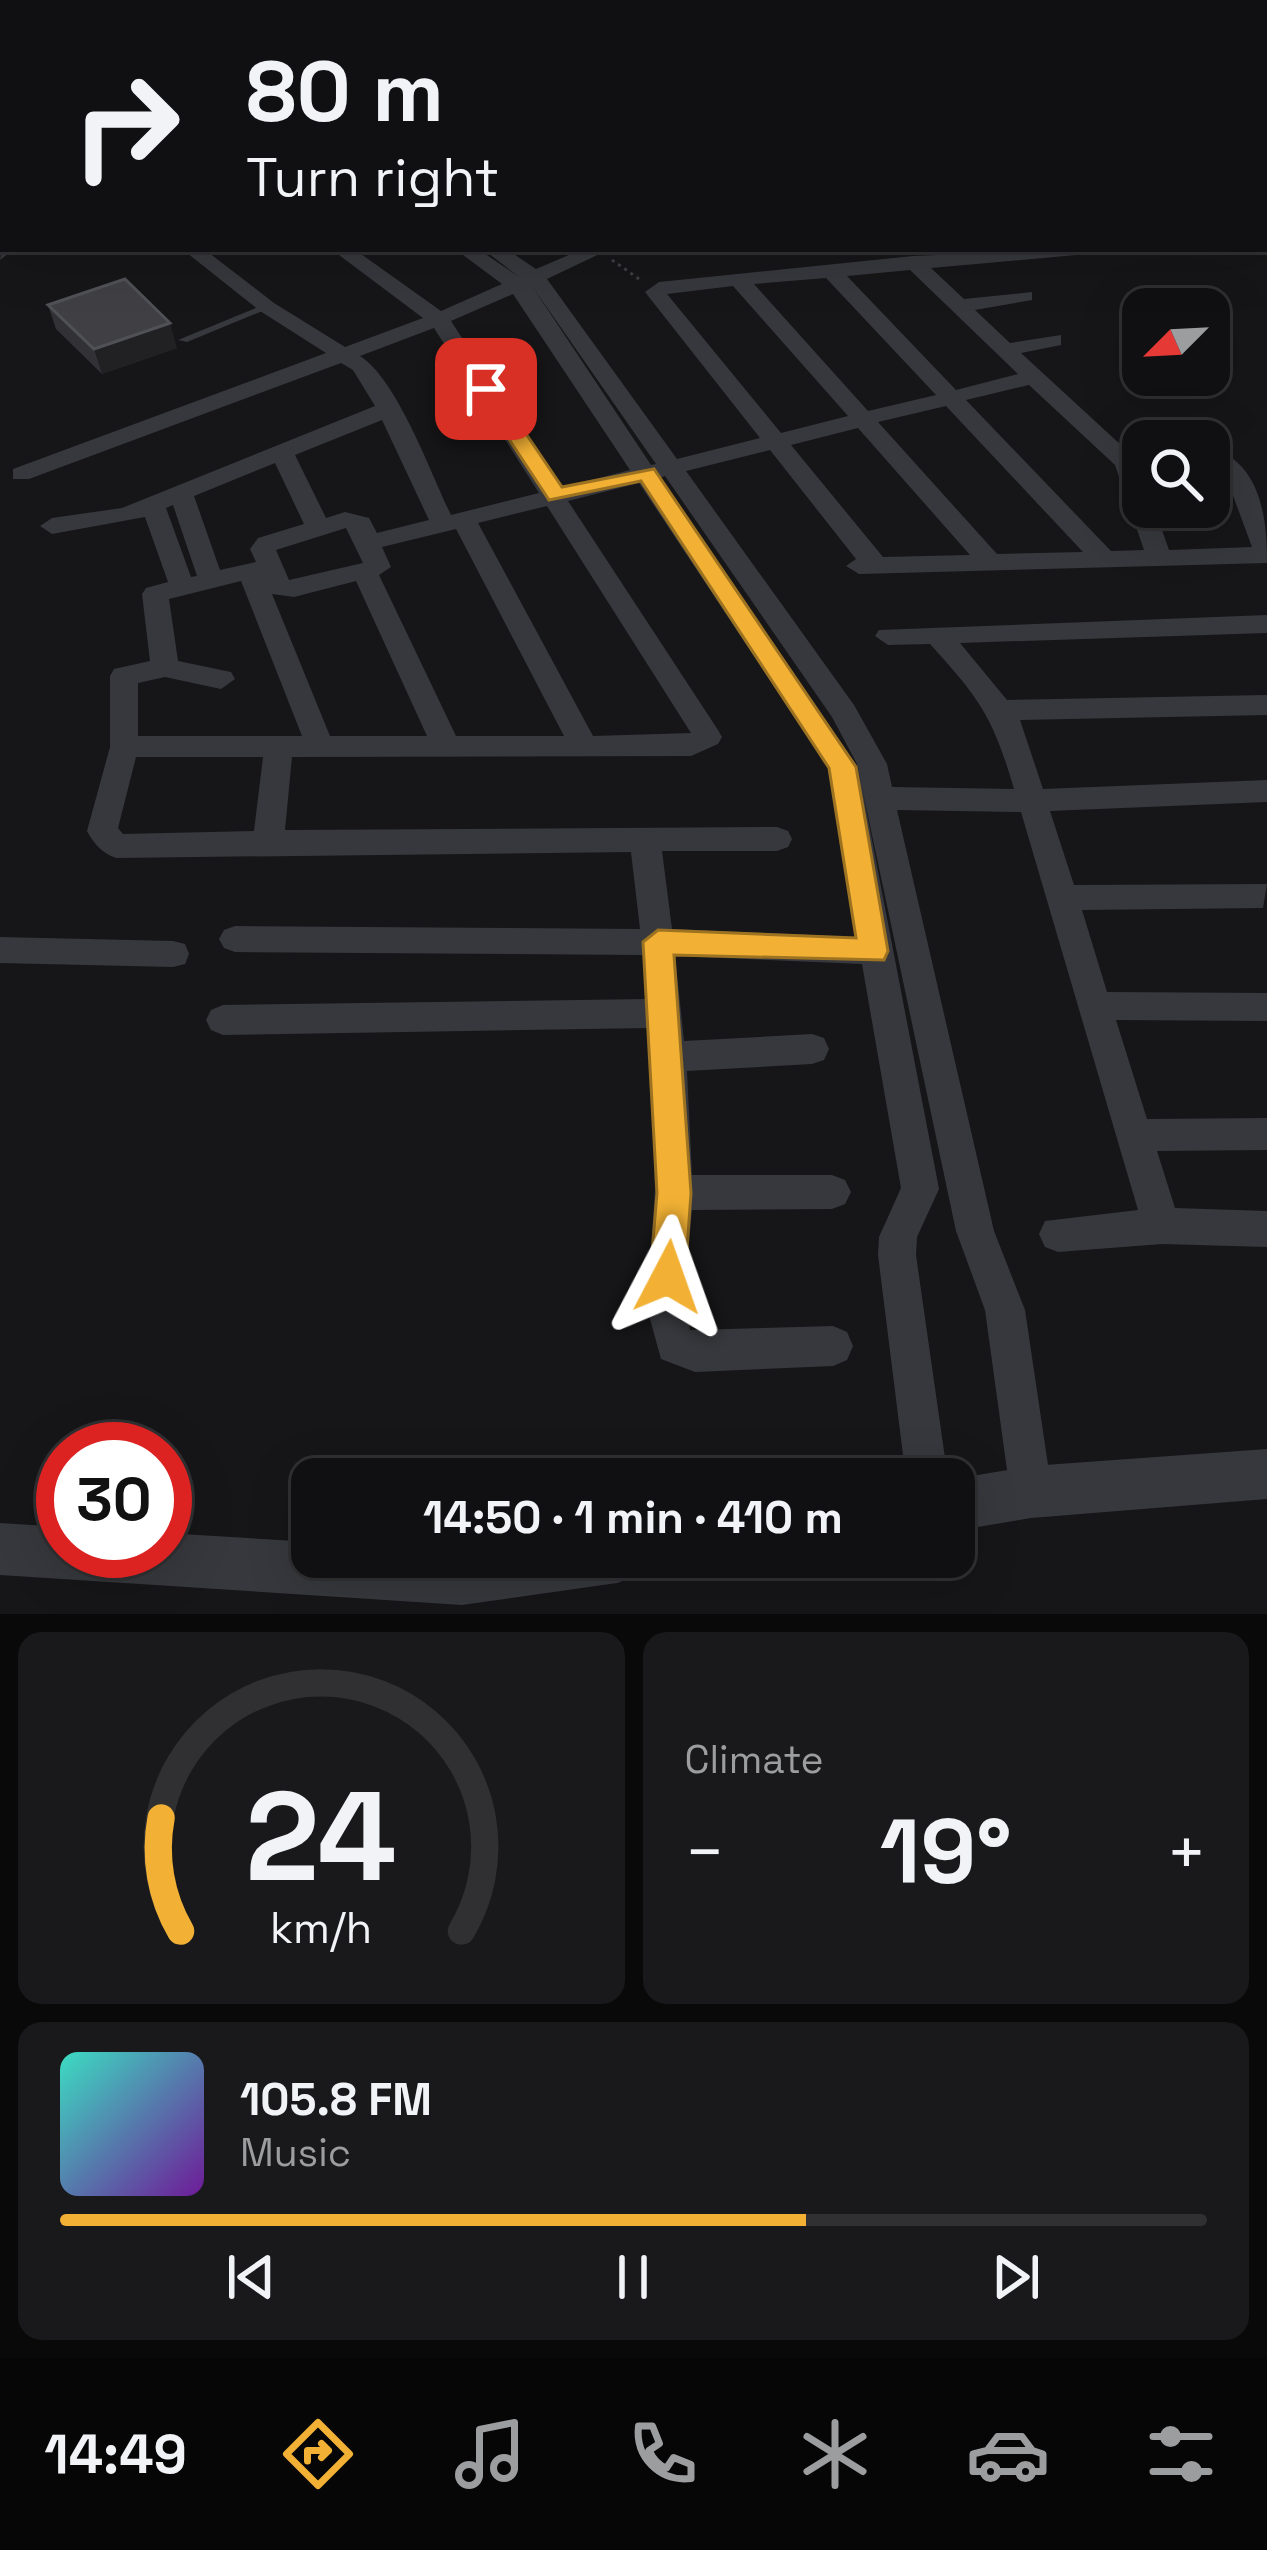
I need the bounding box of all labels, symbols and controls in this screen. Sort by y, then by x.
text: 80 m [246,38,444,146]
icon: right [48,48,204,204]
text: Turn right [246,143,499,212]
north arrow [1122,288,1230,396]
map controls [1122,288,1230,528]
pin [435,338,537,440]
icon: arrive [453,356,519,422]
button: search [1122,420,1230,528]
position arrow [605,1214,731,1340]
speed limit sign: 30 [36,1422,192,1578]
text: 14:50 · 1 min · 410 m [423,1489,843,1546]
text: Climate [685,1735,824,1784]
text: 24 [245,1757,397,1916]
text: 19° [880,1794,1012,1909]
text: − [685,1810,725,1894]
text: + [1166,1810,1207,1894]
text: km/h [270,1901,372,1956]
text: 105.8 FM [240,2071,432,2128]
text: Music [240,2128,351,2177]
icon: previous [218,2244,284,2310]
icon: pause [600,2244,666,2310]
icon: next [983,2244,1049,2310]
icon: directions [276,2412,360,2496]
icon: music [448,2412,532,2496]
icon: phone [621,2412,705,2496]
icon: climate [793,2412,877,2496]
icon: car [966,2412,1050,2496]
icon: filters [1139,2412,1223,2496]
text: 14:49 [44,2420,187,2489]

